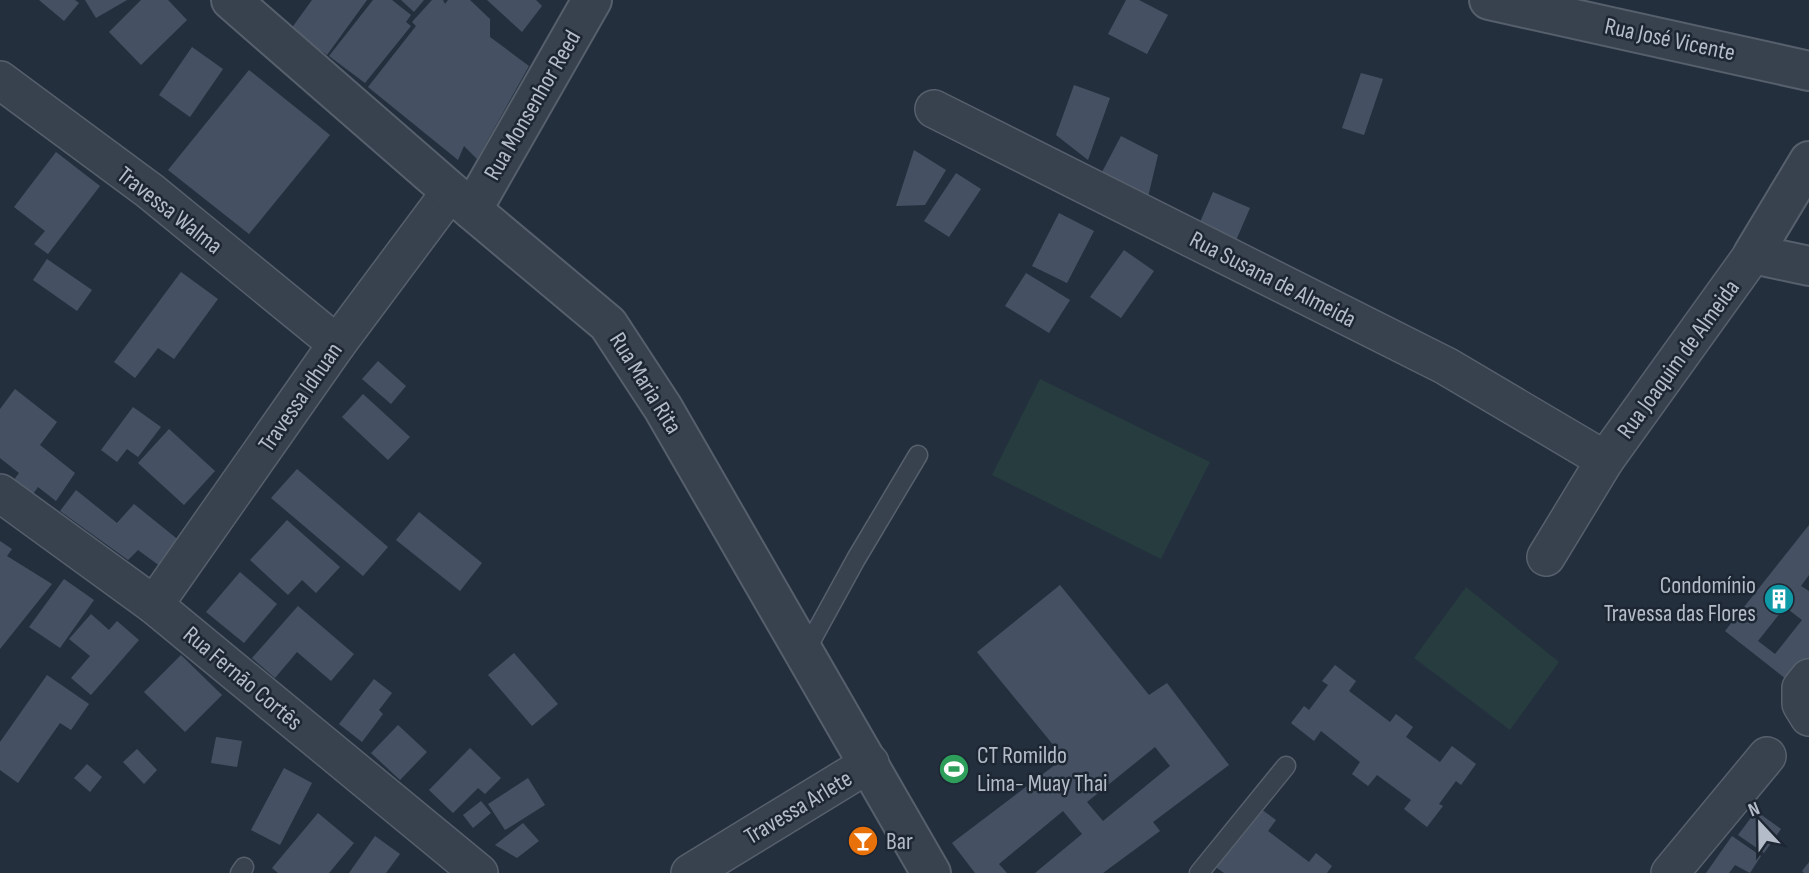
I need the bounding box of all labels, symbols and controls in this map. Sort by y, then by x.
street label: Rua José Vicente [1602,12,1738,67]
street label: Rua Monsenhor Reed [478,25,587,185]
street label: Travessa Walma [111,160,228,260]
street label: Rua Susana de Almeida [1185,225,1361,334]
street label: Rua Joaquim de Almeida [1611,274,1746,444]
street label: Rua Maria Rita [603,327,688,439]
street label: Travessa Idhuan [252,337,349,458]
place label: Condomínio Travessa das Flores [1604,571,1756,628]
building icon: Condomínio Travessa das Flores [1762,582,1796,616]
street label: Rua Fernão Cortês [177,620,308,737]
place label: CT Romildo Lima- Muay Thai [977,741,1108,798]
sports icon: CT Romildo Lima- Muay Thai [937,752,971,786]
street label: Travessa Arlete [739,764,857,851]
north arrow [1725,789,1795,859]
text: N [1745,797,1763,822]
bar icon: Bar [846,824,880,858]
place label: Bar [886,827,913,856]

